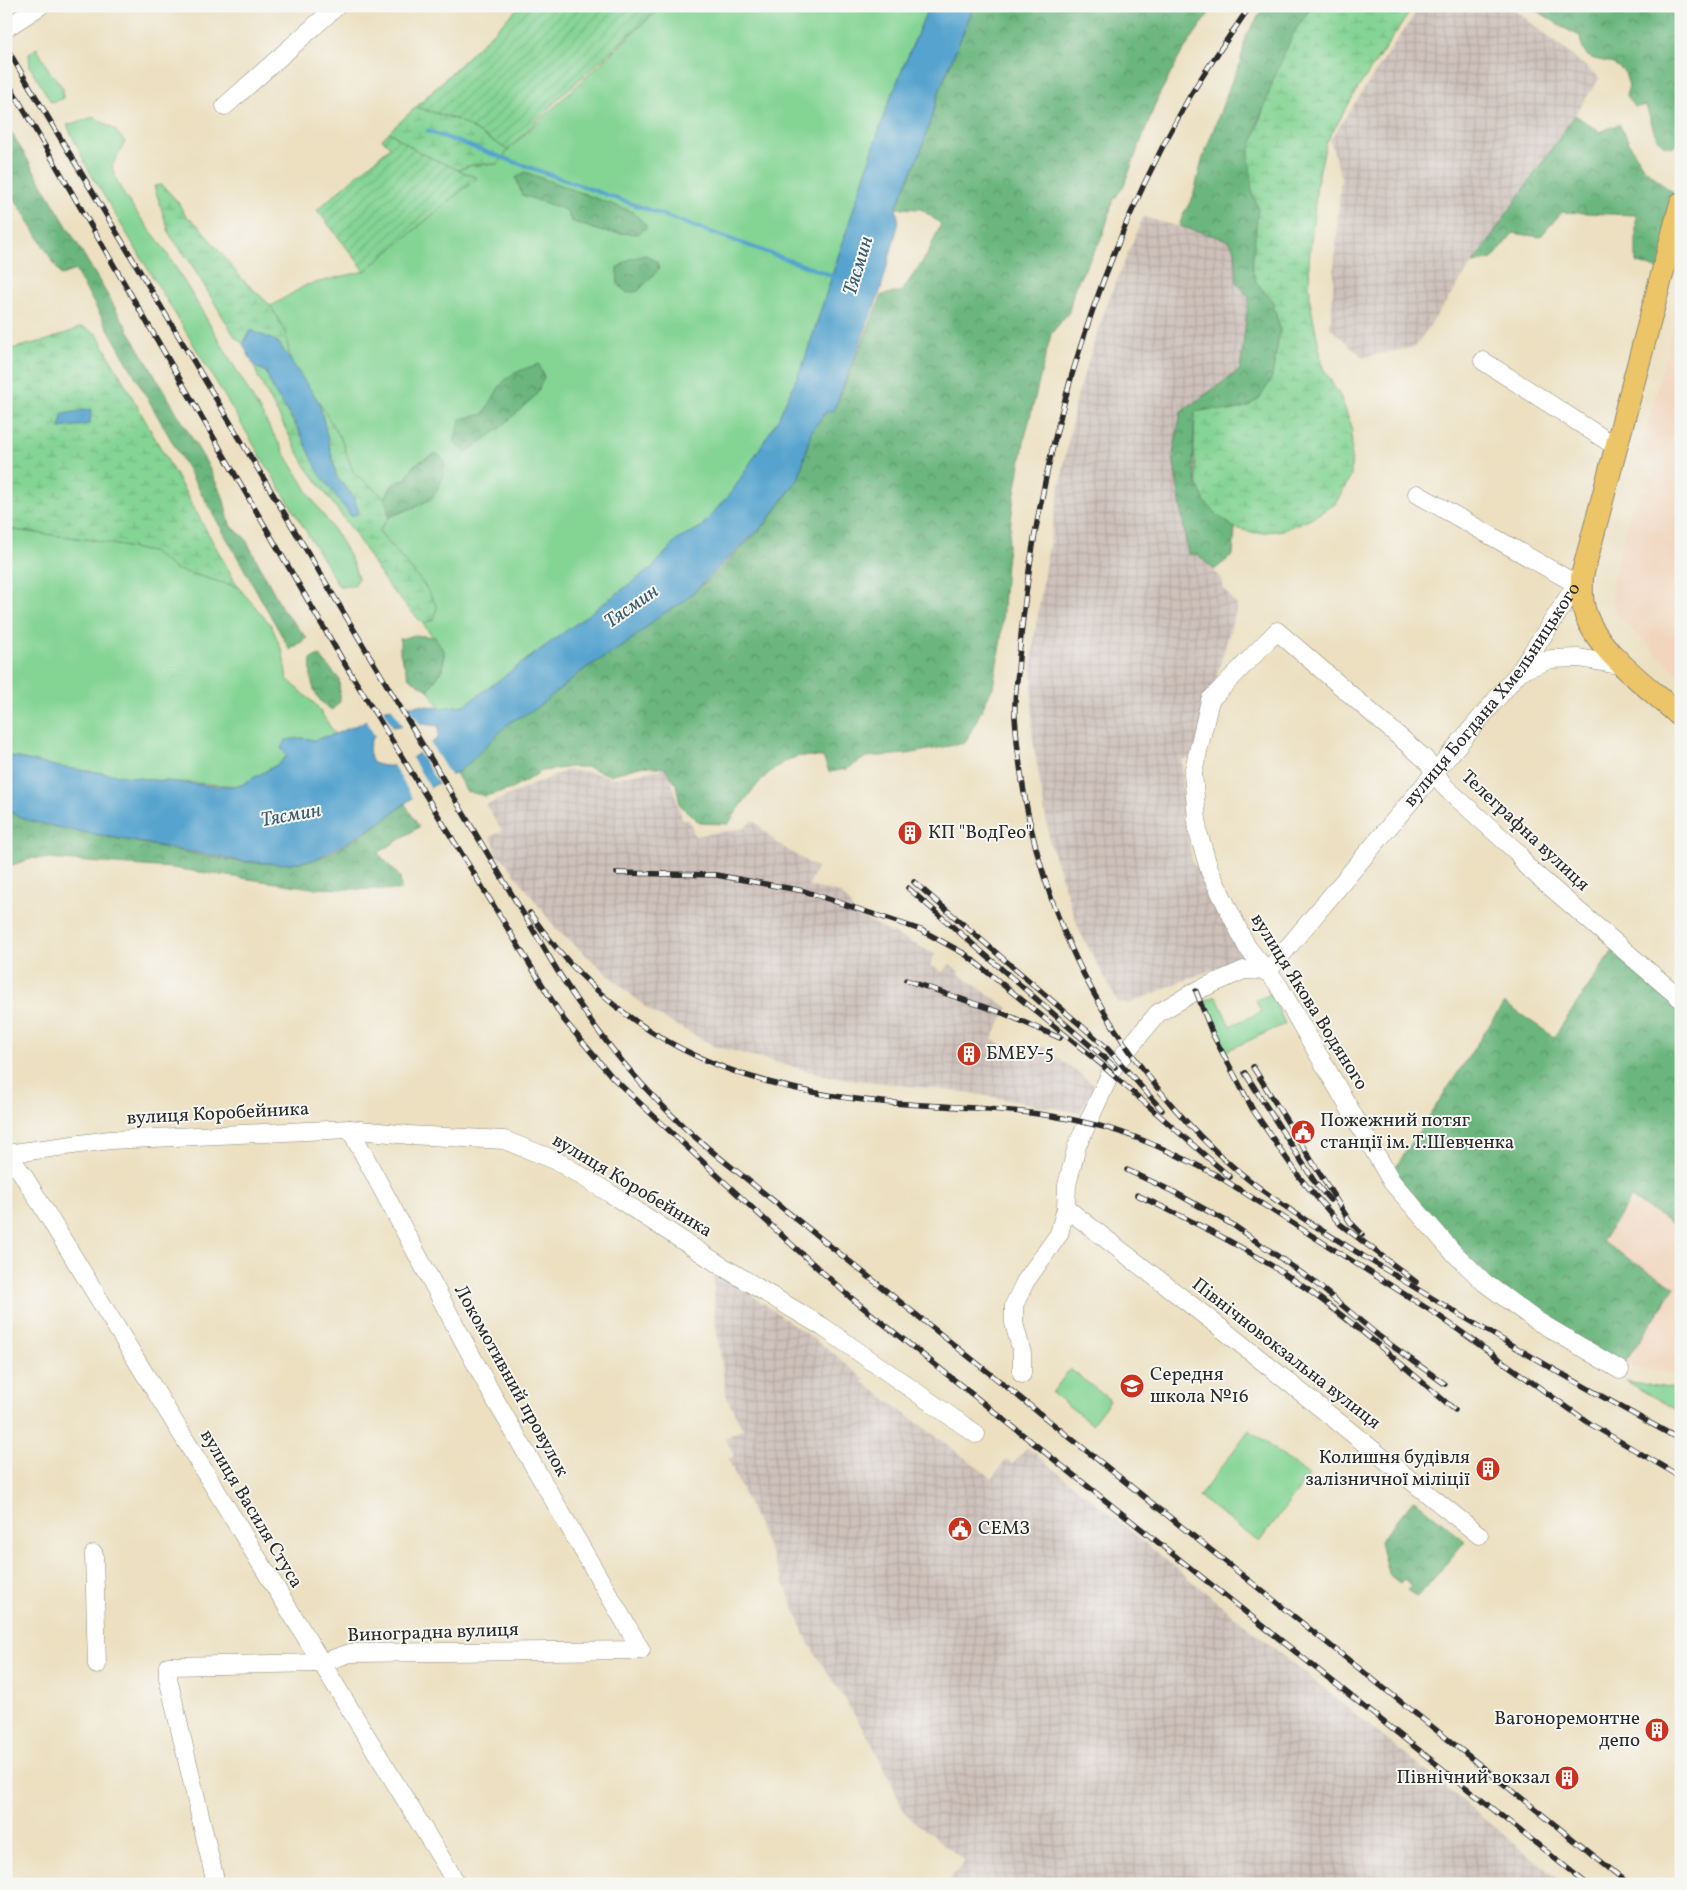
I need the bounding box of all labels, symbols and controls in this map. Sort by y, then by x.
water label: Тясмин [837,233,881,299]
water label: Тясмин [599,578,665,636]
street label: вулиця Богдана Хмельницького [1398,578,1587,813]
street label: Телеграфна вулиця [1455,764,1595,898]
water label: Тясмин [259,797,323,835]
building icon: КП "ВодГео" [897,820,923,846]
place label: КП "ВодГео" [928,820,1032,846]
street label: вулиця Якова Водяного [1244,909,1374,1095]
building icon: БМЕУ-5 [956,1041,982,1067]
place label: БМЕУ-5 [986,1041,1054,1067]
street label: вулиця Коробейника [126,1096,310,1132]
place label: Пожежний потяг станції ім. Т.Шевченка [1320,1108,1514,1156]
public building icon: Пожежний потяг станції ім. Т.Шевченка [1290,1119,1316,1145]
street label: вулиця Коробейника [547,1128,717,1244]
street label: Північновокзальна вулиця [1186,1272,1386,1436]
street label: Локомотивний провулок [447,1280,575,1482]
place label: Середня школа №16 [1150,1362,1249,1410]
school or university icon: Середня школа №16 [1119,1373,1145,1399]
street label: вулиця Василя Стуса [193,1425,309,1593]
place label: Колишня будівля залізничної міліції [1305,1445,1470,1493]
building icon: Колишня будівля залізничної міліції [1475,1456,1501,1482]
public building icon: СЕМЗ [947,1516,973,1542]
place label: СЕМЗ [978,1516,1030,1542]
street label: Виноградна вулиця [347,1617,519,1649]
place label: Вагоноремонтне депо [1494,1706,1640,1754]
building icon: Вагоноремонтне депо [1644,1717,1670,1743]
place label: Північний вокзал [1396,1765,1550,1791]
building icon: Північний вокзал [1554,1765,1580,1791]

